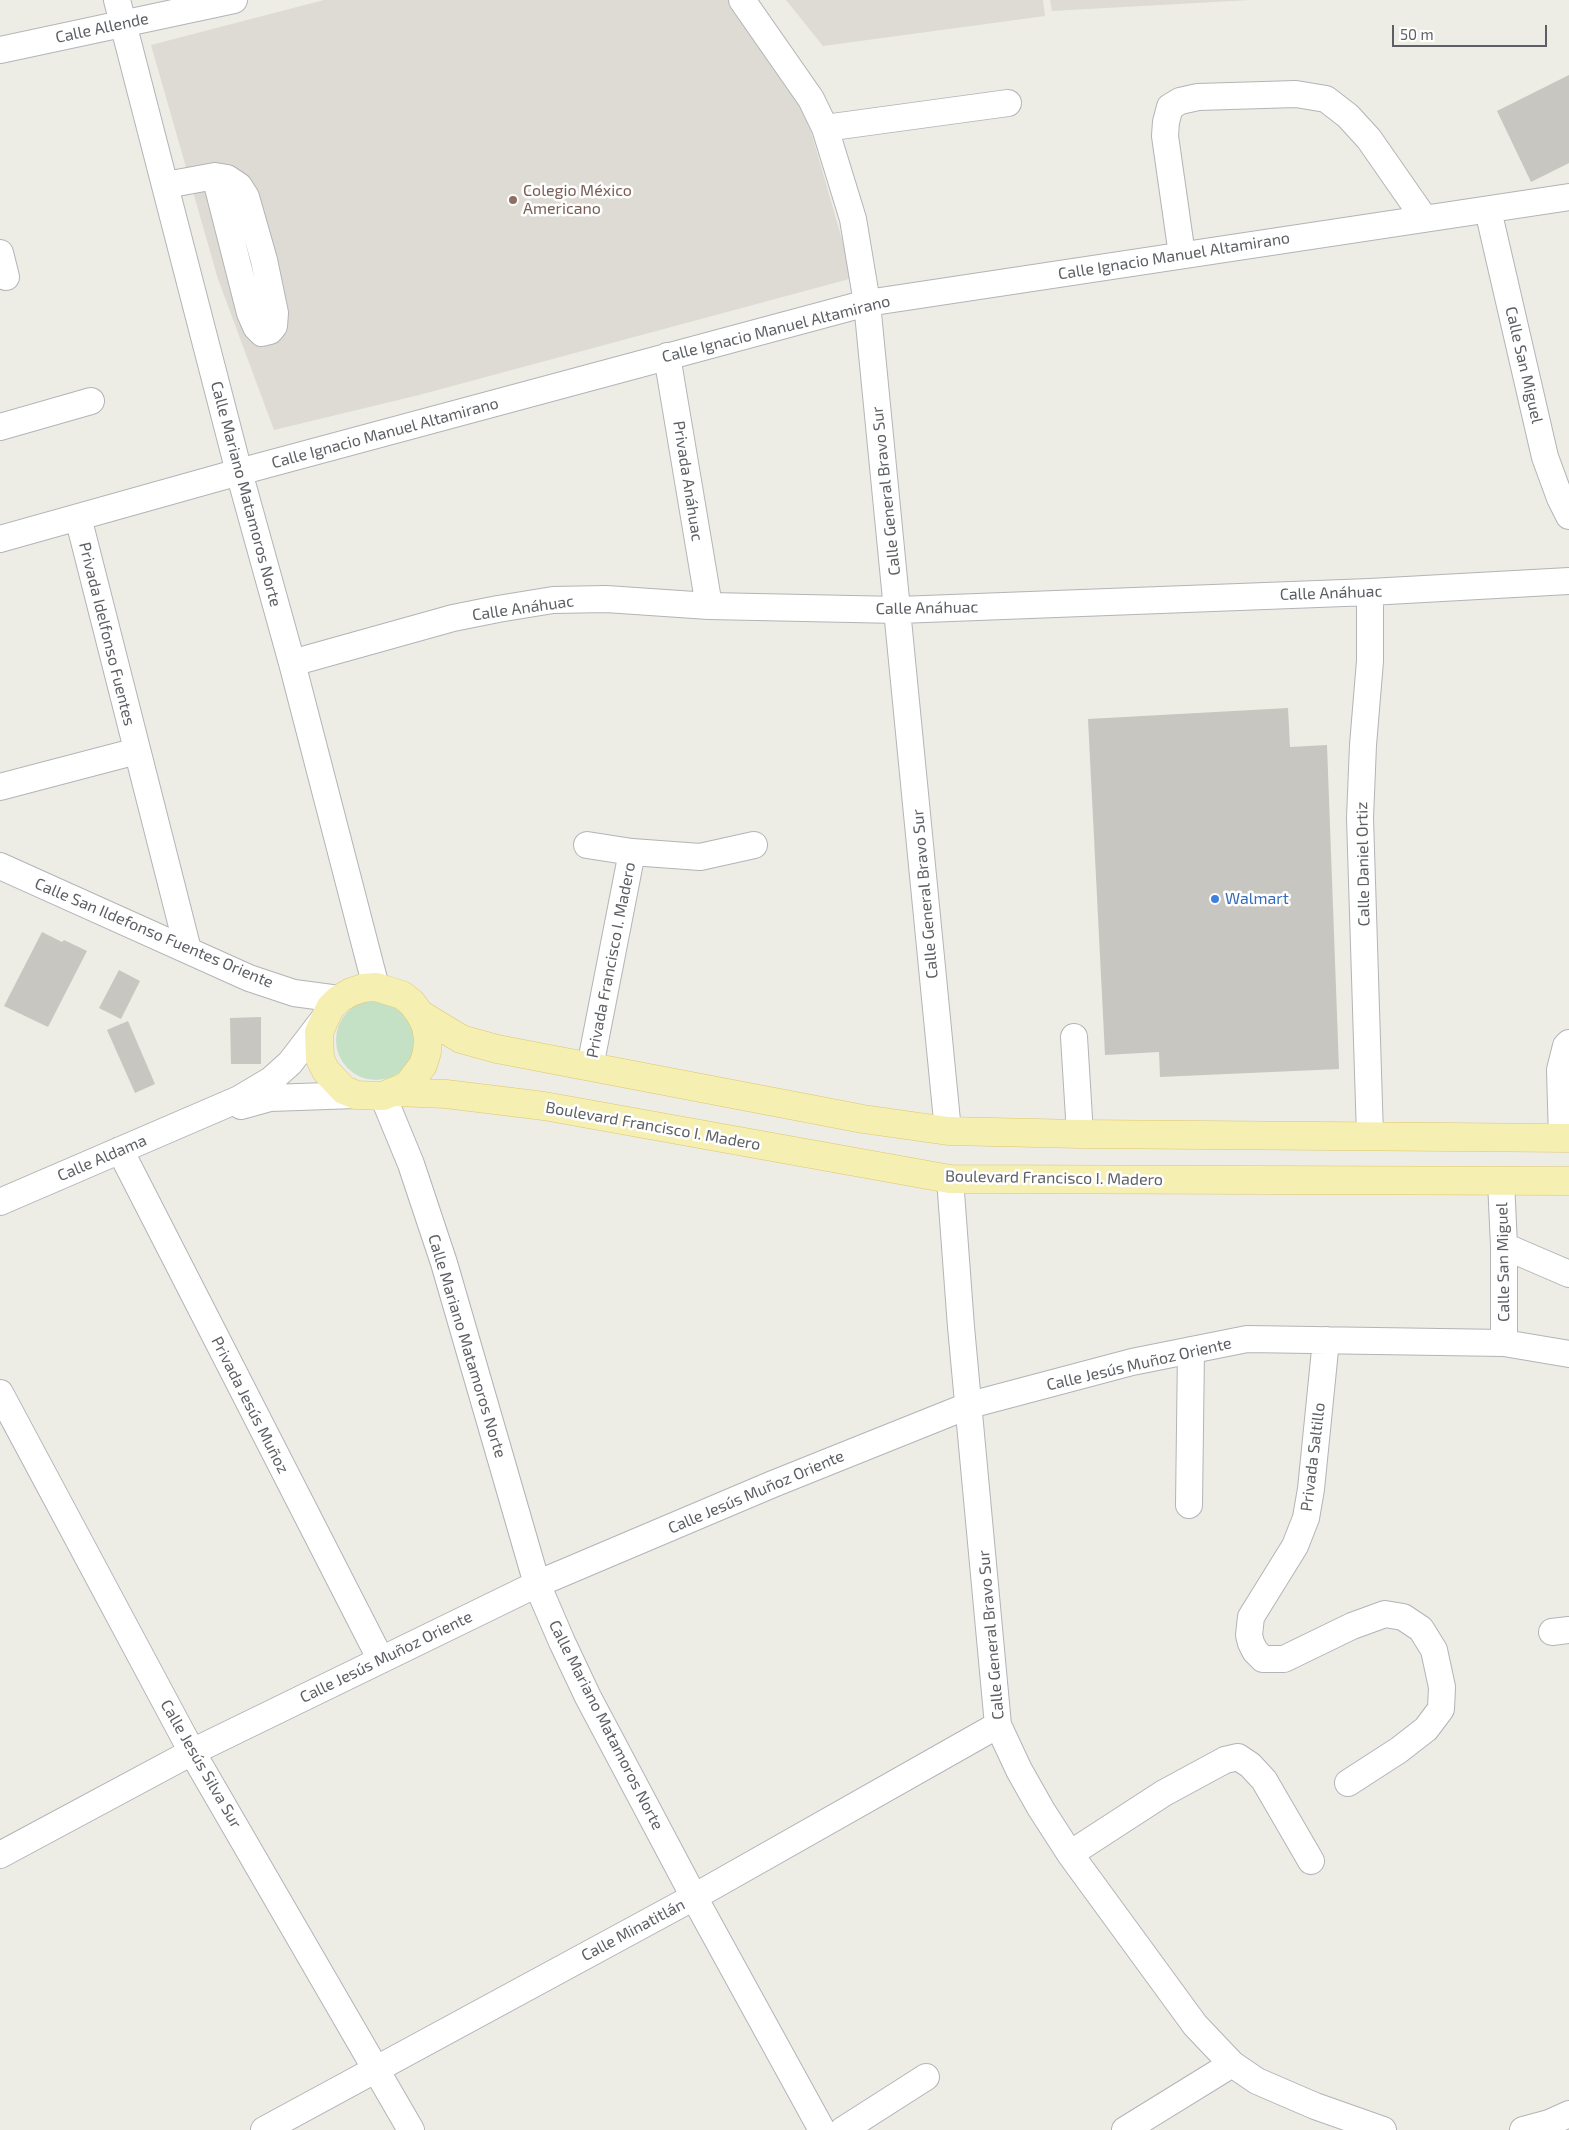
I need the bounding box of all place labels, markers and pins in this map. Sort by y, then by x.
place label: Colegio México Americano [523,181,632,219]
marker: Colegio México Americano [507,194,519,206]
place label: Walmart [1225,889,1289,909]
marker: Walmart [1209,893,1221,905]

